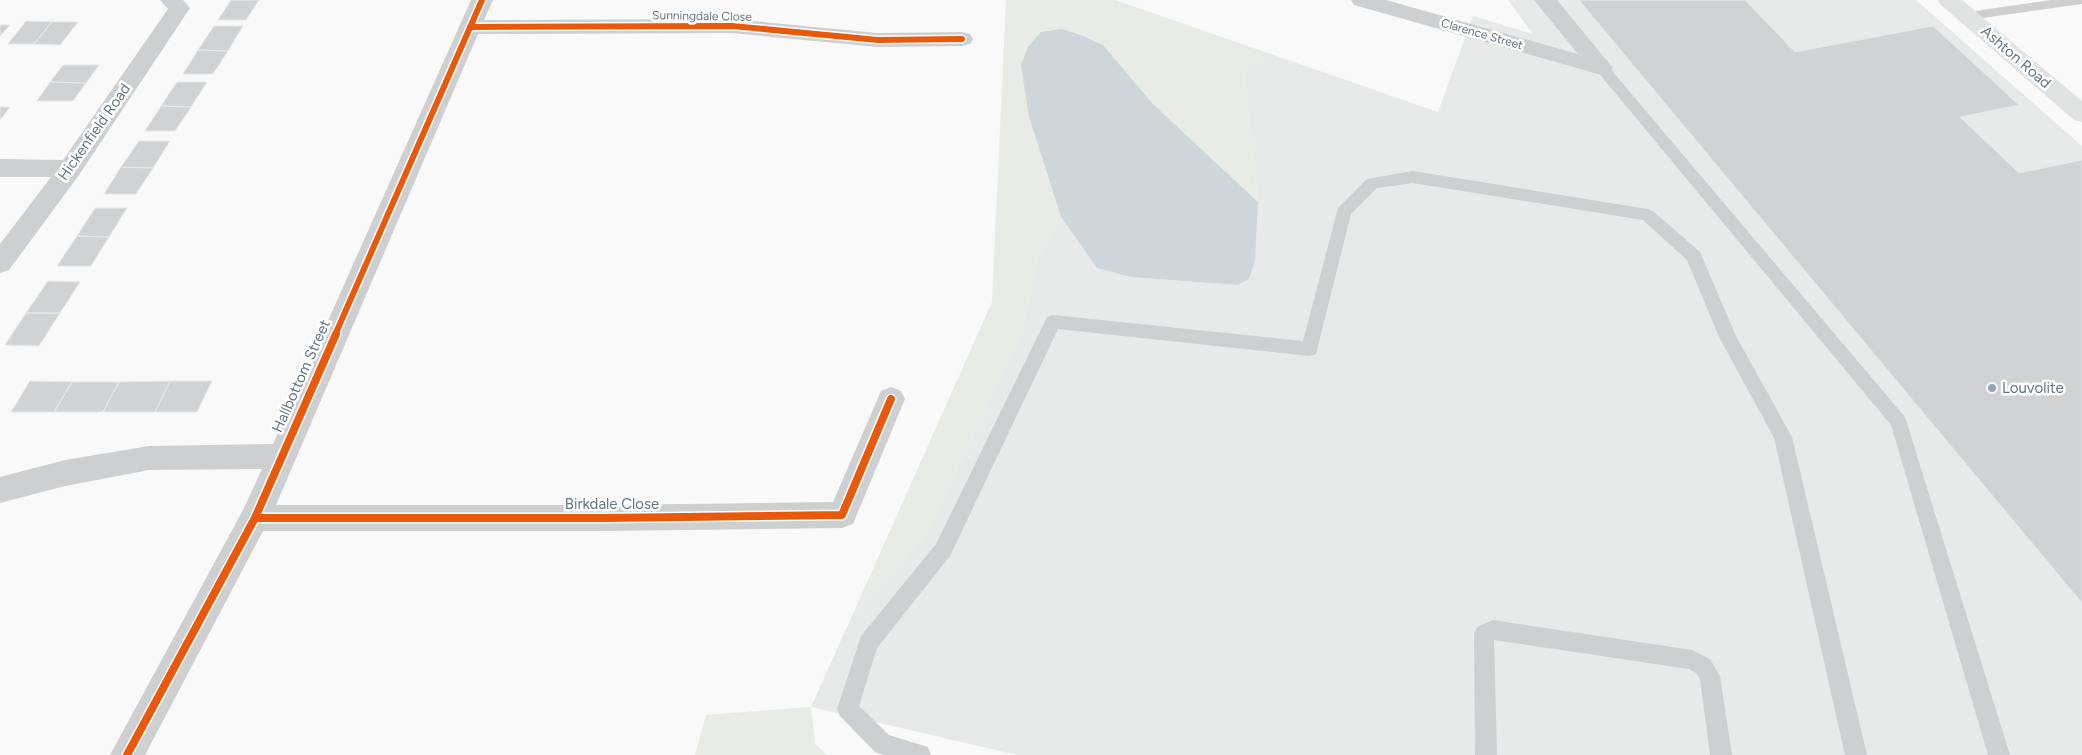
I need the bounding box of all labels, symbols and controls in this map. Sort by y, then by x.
street label: Sunningdale Close [652,8,752,24]
street label: Clarence Street [1440,16,1525,52]
street label: Ashton Road [1977,22,2055,92]
street label: Hickenfield Road [54,80,134,184]
street label: Hallbottom Street [268,317,334,435]
place label: Louvolite [2002,379,2064,397]
marker: Louvolite [1986,382,1998,394]
street label: Birkdale Close [565,495,659,513]

